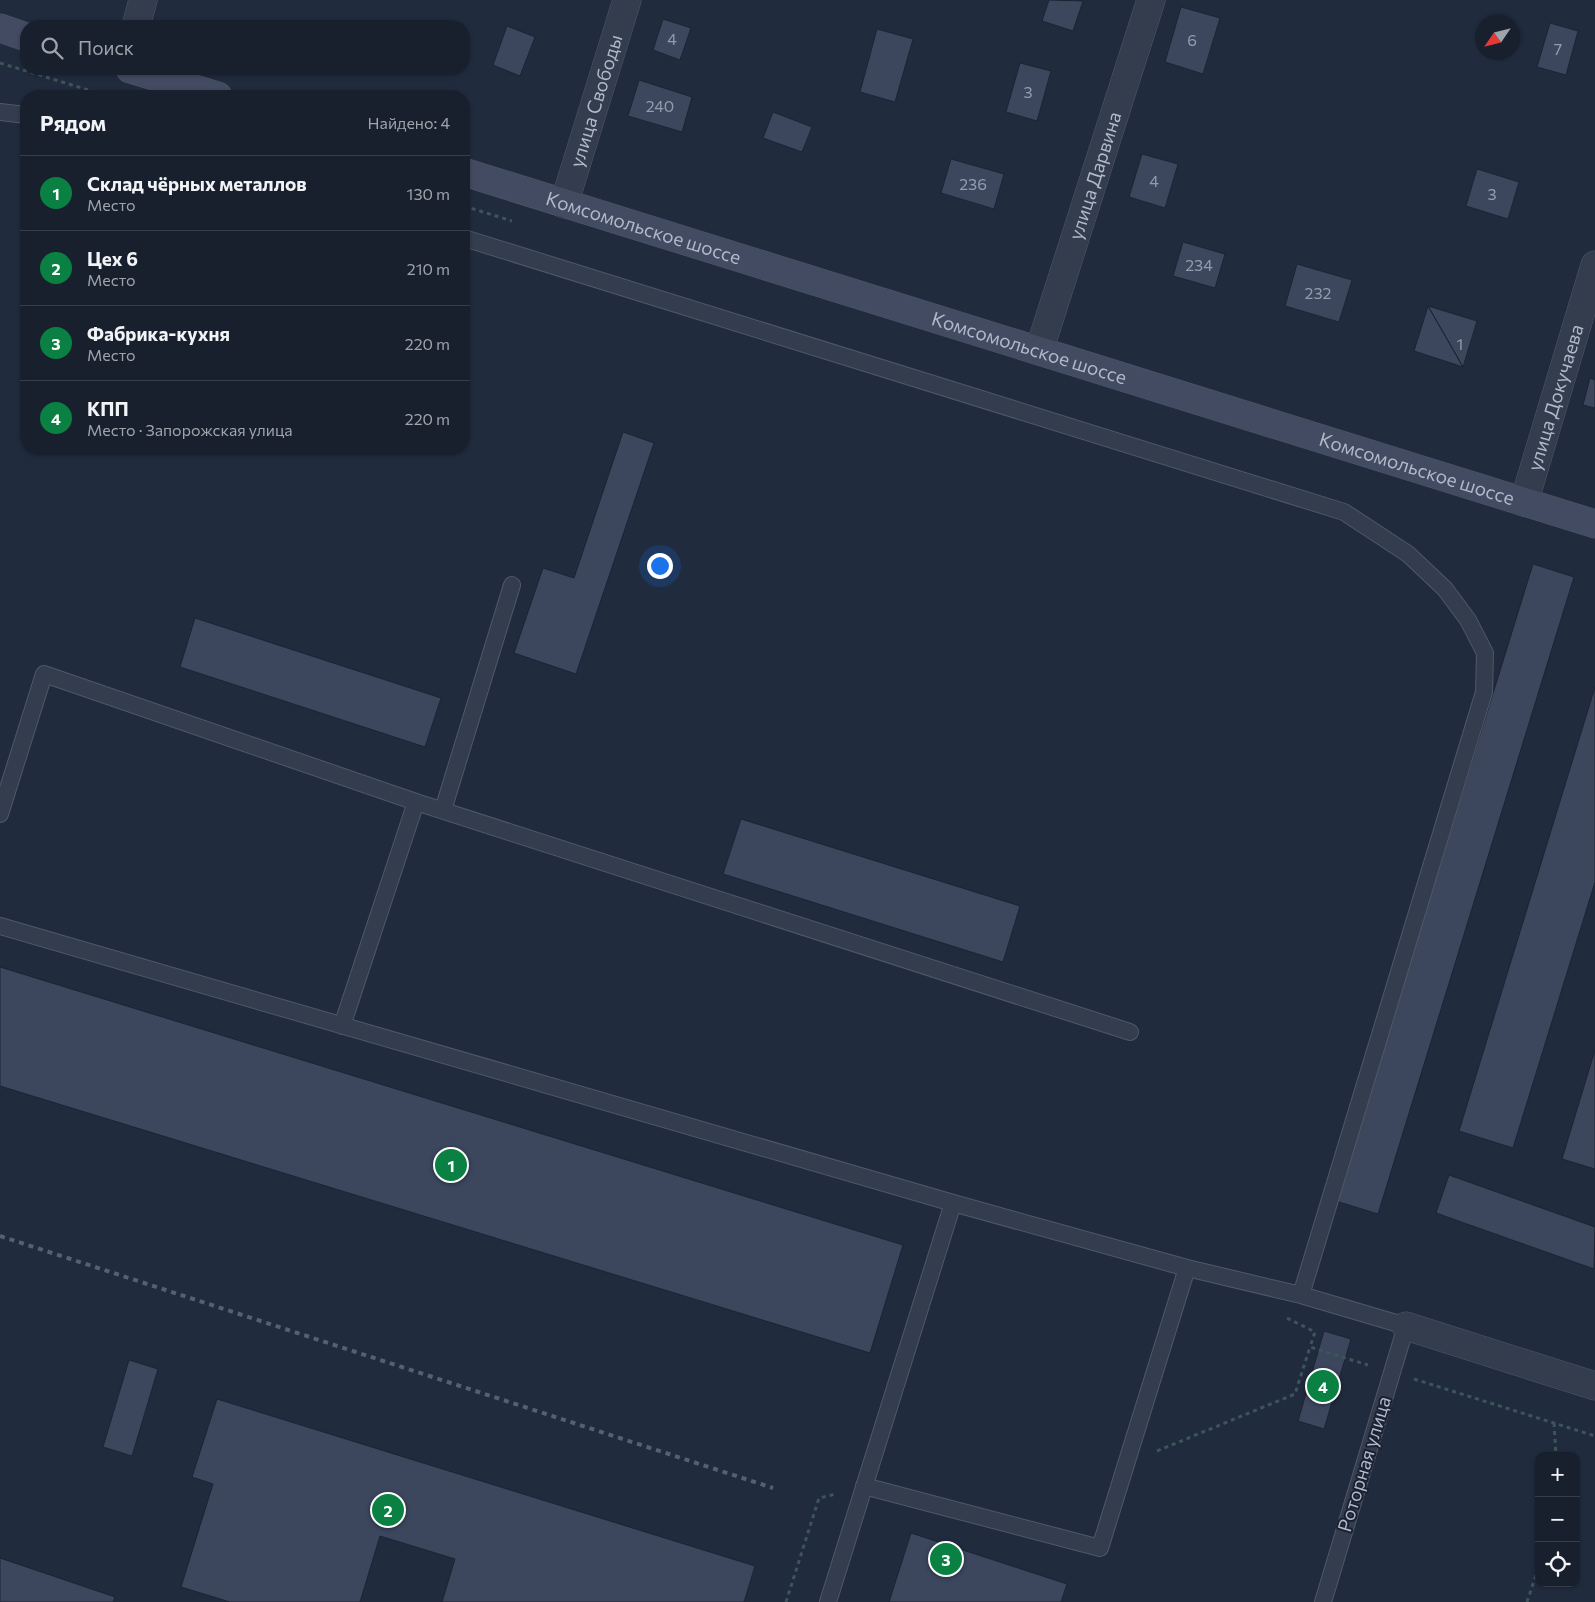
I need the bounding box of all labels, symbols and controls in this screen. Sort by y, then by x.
north arrow [1475,15,1520,60]
search box [20,20,470,75]
house number: 4 [667,29,677,48]
house number: 6 [1187,30,1197,49]
street label: улица Свободы [564,31,627,170]
icon: search [38,34,66,62]
text: Поиск [78,36,134,59]
house number: 7 [1554,39,1562,58]
house number: 3 [1023,82,1033,101]
house number: 240 [646,96,674,115]
street label: улица Дарвина [1063,109,1126,243]
text: Рядом [40,110,106,135]
text: Найдено: 4 [368,113,450,132]
house number: 4 [1149,171,1159,190]
text: Склад чёрных металлов [87,172,307,195]
house number: 236 [959,174,987,193]
text: 1 [52,184,60,203]
text: 130 m [407,184,450,203]
house number: 3 [1487,184,1497,203]
street label: Комсомольское шоссе [543,186,744,269]
text: Место [87,195,136,214]
text: Цех 6 [87,247,138,270]
house number: 234 [1185,255,1213,274]
text: 2 [51,259,61,278]
text: 210 m [407,259,450,278]
text: Место [87,270,136,289]
house number: 232 [1305,283,1332,302]
street label: Комсомольское шоссе [929,306,1130,389]
street label: улица Докучаева [1522,321,1588,473]
text: Фабрика-кухня [87,322,230,345]
text: 3 [51,334,61,353]
text: 220 m [405,334,450,353]
house number: 1 [1457,334,1463,353]
text: Место [87,345,136,364]
text: КПП [87,397,129,420]
text: 4 [51,409,61,428]
text: 220 m [405,409,450,428]
text: Место · Запорожская улица [87,420,293,439]
street label: Комсомольское шоссе [1317,427,1517,509]
your location [647,553,673,579]
pin: 1 [435,1146,467,1184]
pin: 4 [1307,1367,1339,1405]
street label: Роторная улица [1332,1393,1395,1534]
map controls [1535,1452,1580,1587]
button: + [1535,1452,1580,1497]
pin: 2 [372,1491,404,1529]
button: − [1535,1497,1580,1542]
pin: 3 [930,1540,962,1578]
button: locate [1535,1542,1580,1587]

